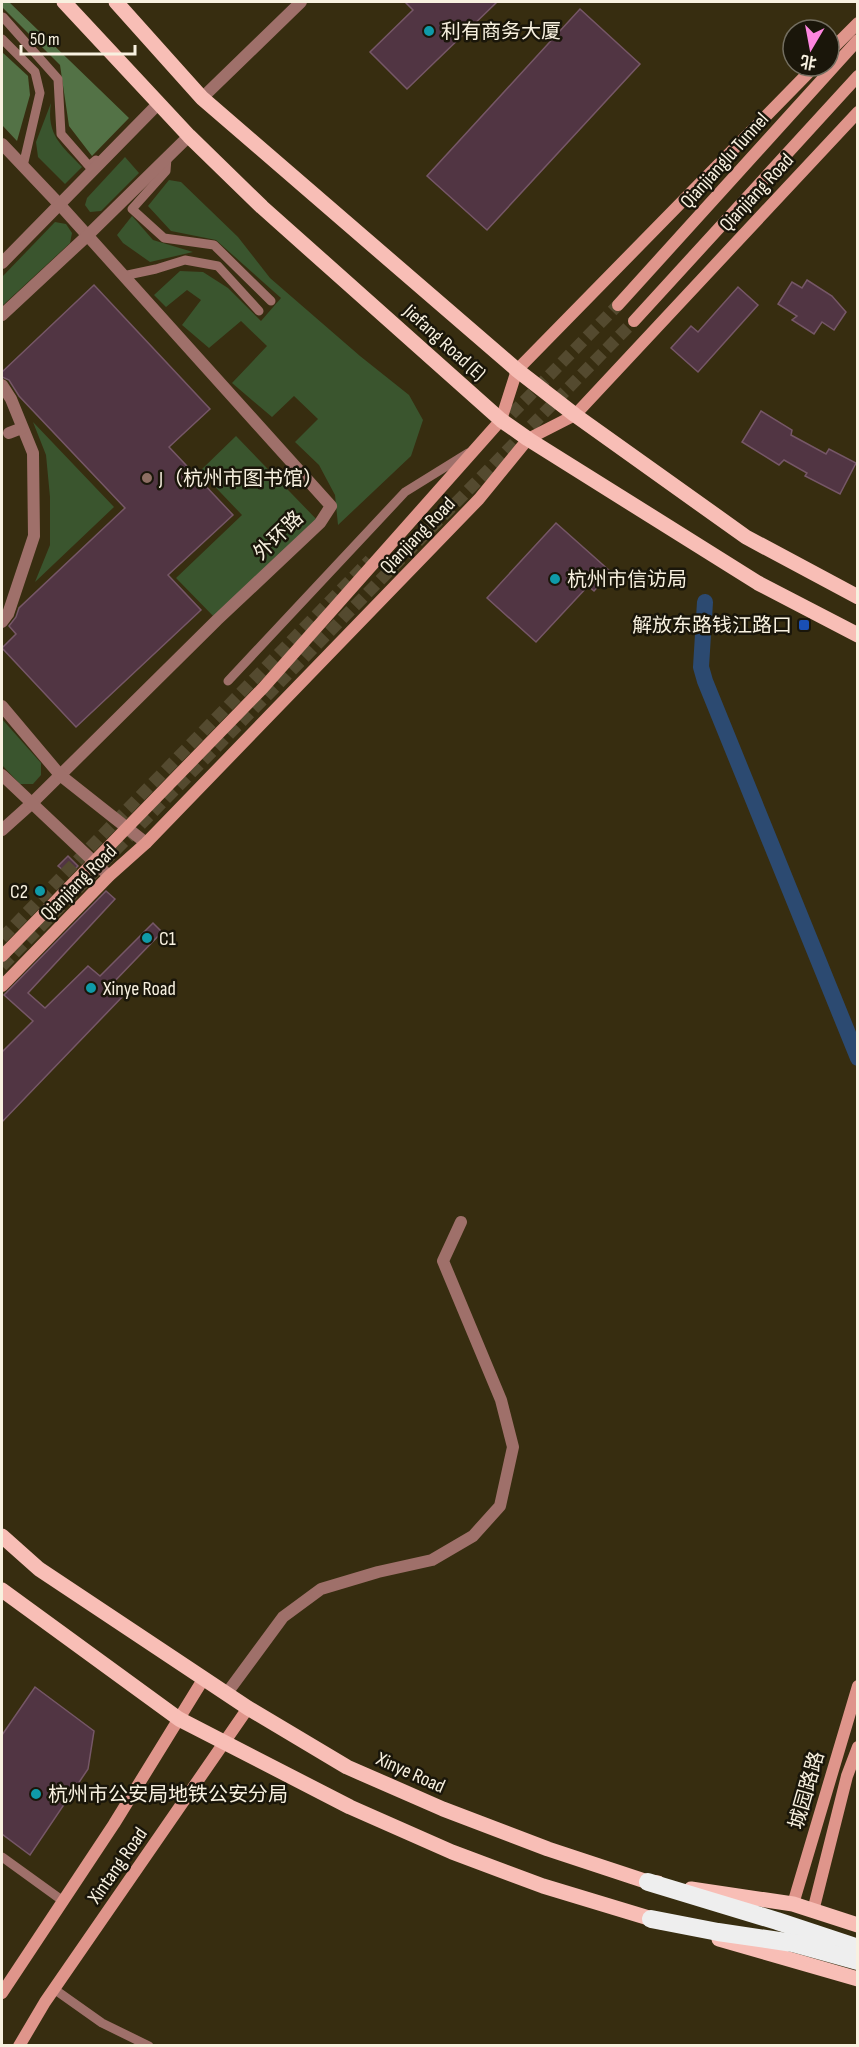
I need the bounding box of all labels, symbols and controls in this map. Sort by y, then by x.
scale bar [21,18,135,56]
north arrow [781,18,841,78]
place label: 利有商务大厦 [441,20,561,44]
marker: 利有商务大厦 [422,24,436,38]
text: 50 m [30,29,60,50]
text: 北 [799,51,818,72]
street label: Qianjianglu Tunnel [675,108,774,213]
street label: Qianjiang Road [715,149,799,237]
street label: Jiefang Road (E) [398,299,490,386]
place label: J（杭州市图书馆） [158,467,323,491]
marker: J（杭州市图书馆） [140,471,154,485]
street label: Qianjiang Road [375,492,460,579]
street label: 外环路 [249,506,309,565]
place label: 杭州市信访局 [567,568,687,592]
marker: 杭州市信访局 [548,572,562,586]
place label: 解放东路钱江路口 [632,614,792,638]
marker: 解放东路钱江路口 [797,618,811,632]
street label: Qianjiang Road [36,840,122,926]
place label: C2 [10,880,28,904]
marker: C2 [33,884,47,898]
place label: C1 [159,927,176,951]
marker: C1 [140,931,154,945]
place label: Xinye Road [102,977,176,1001]
marker: Xinye Road [84,981,98,995]
street label: Xinye Road [372,1747,449,1799]
street label: 城园路路 [784,1749,830,1832]
place label: 杭州市公安局地铁公安分局 [48,1783,288,1807]
marker: 杭州市公安局地铁公安分局 [29,1787,43,1801]
street label: Xintang Road [82,1823,153,1909]

